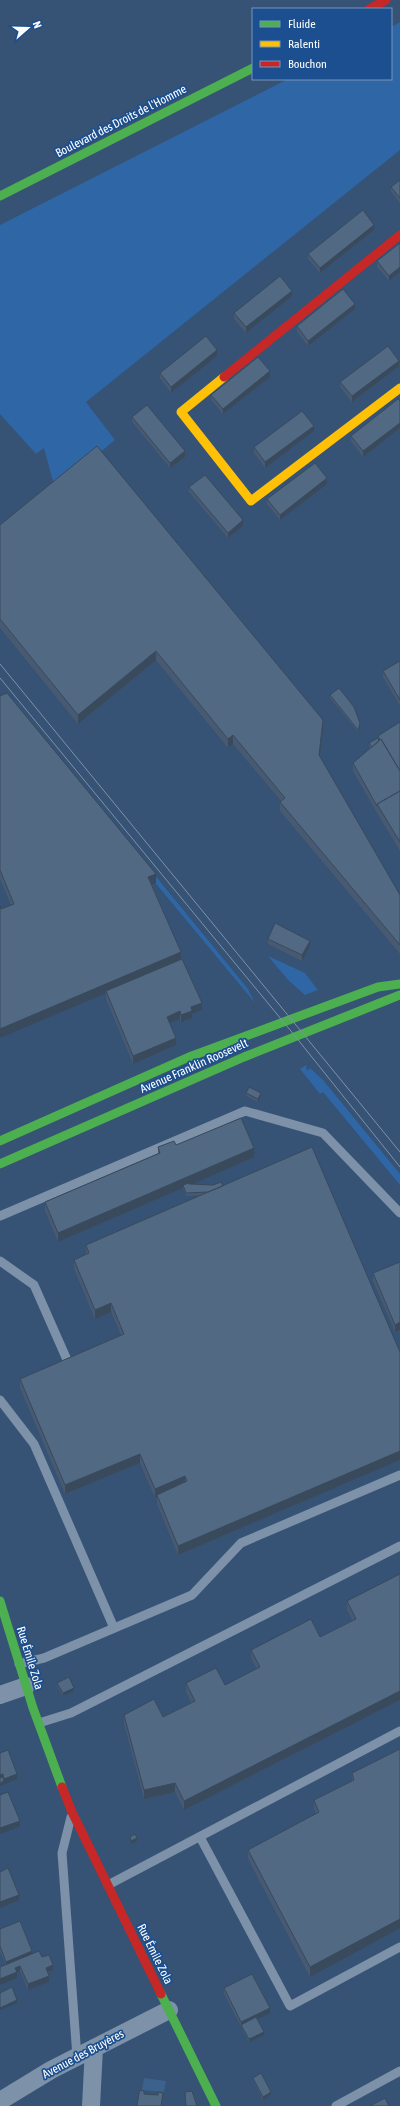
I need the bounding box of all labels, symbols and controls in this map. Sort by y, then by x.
north arrow [8,8,48,48]
legend [252,8,392,80]
text: Fluide [288,17,316,31]
text: N [31,19,44,30]
text: Ralenti [288,37,320,51]
text: Bouchon [288,57,327,71]
street label: Boulevard des Droits de l'Homme [53,82,189,160]
street label: Avenue Franklin Roosevelt [138,1036,251,1096]
street label: Rue Émile Zola [14,1625,46,1691]
street label: Rue Émile Zola [134,1922,176,1986]
street label: Avenue des Bruyères [40,2027,126,2081]

